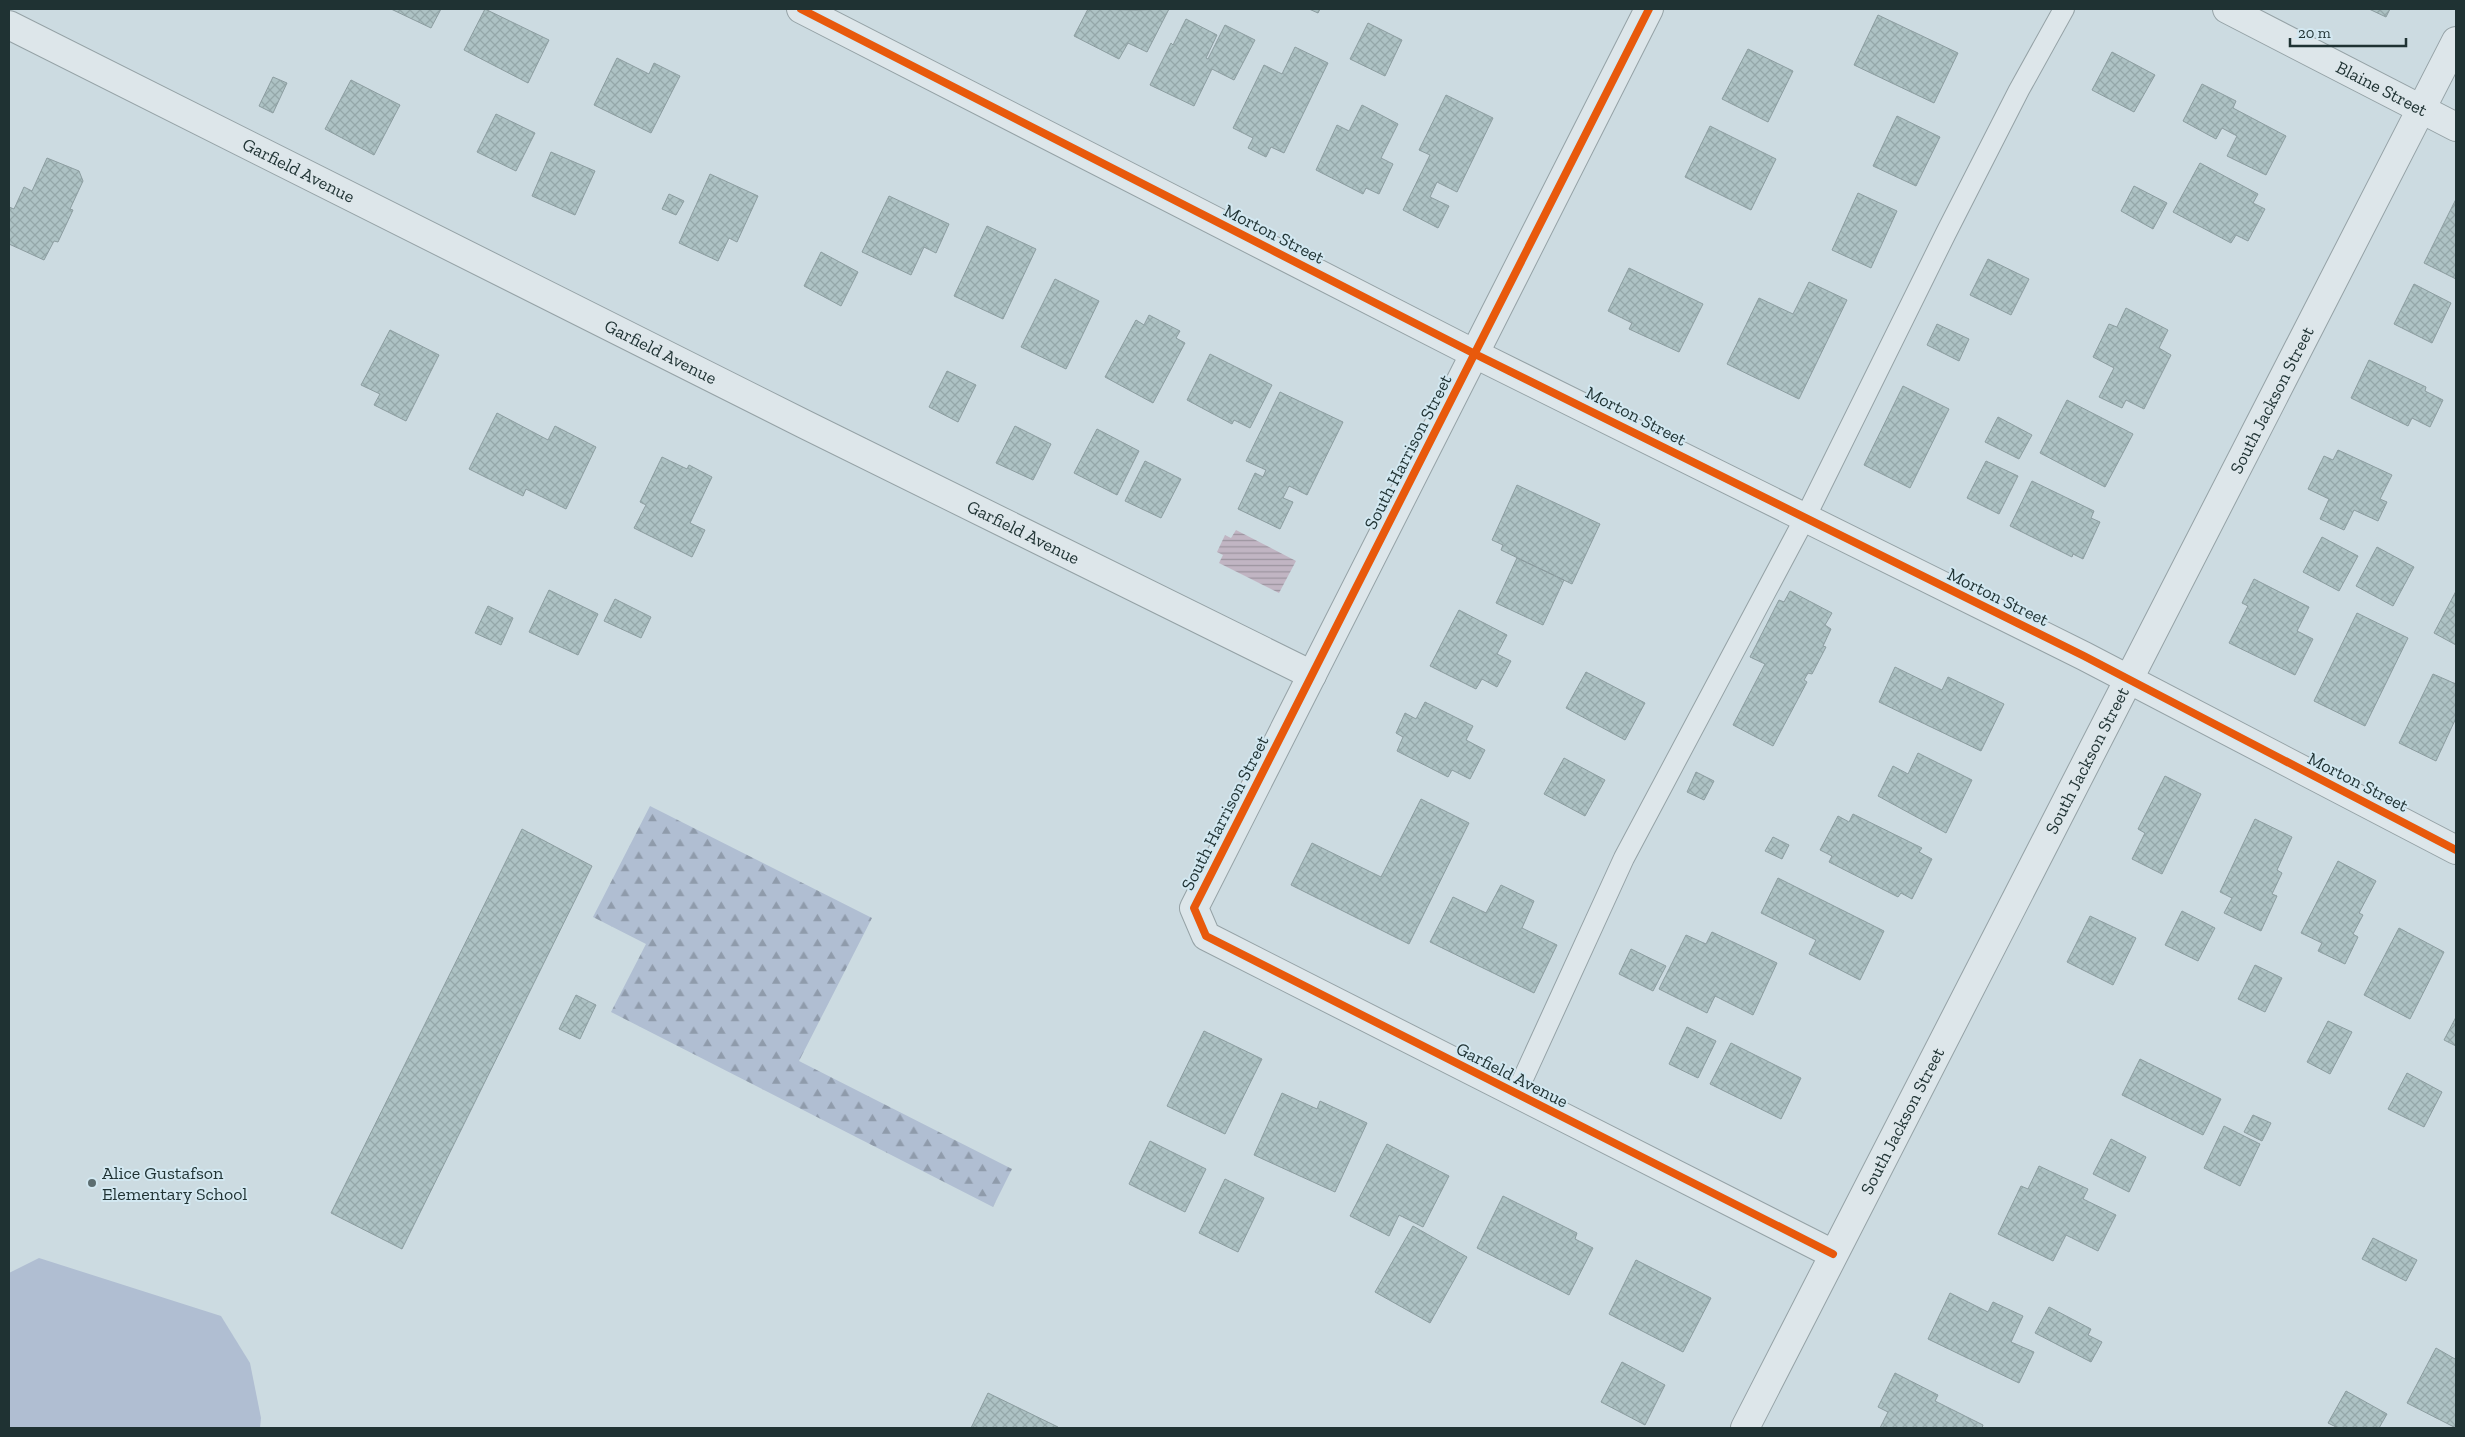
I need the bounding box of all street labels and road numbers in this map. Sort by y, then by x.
street label: Blaine Street [2332,56,2431,121]
street label: Garfield Avenue [239,133,358,208]
street label: Morton Street [1220,199,1328,269]
street label: Garfield Avenue [601,315,720,389]
street label: South Jackson Street [2225,323,2319,477]
street label: South Harrison Street [1359,371,1457,533]
street label: Morton Street [1582,381,1690,451]
street label: Garfield Avenue [963,495,1083,569]
street label: Morton Street [1944,563,2053,631]
street label: South Jackson Street [2040,683,2134,838]
street label: South Harrison Street [1176,732,1274,894]
street label: Morton Street [2304,747,2412,817]
street label: Garfield Avenue [1452,1037,1572,1113]
street label: South Jackson Street [1856,1043,1949,1198]

